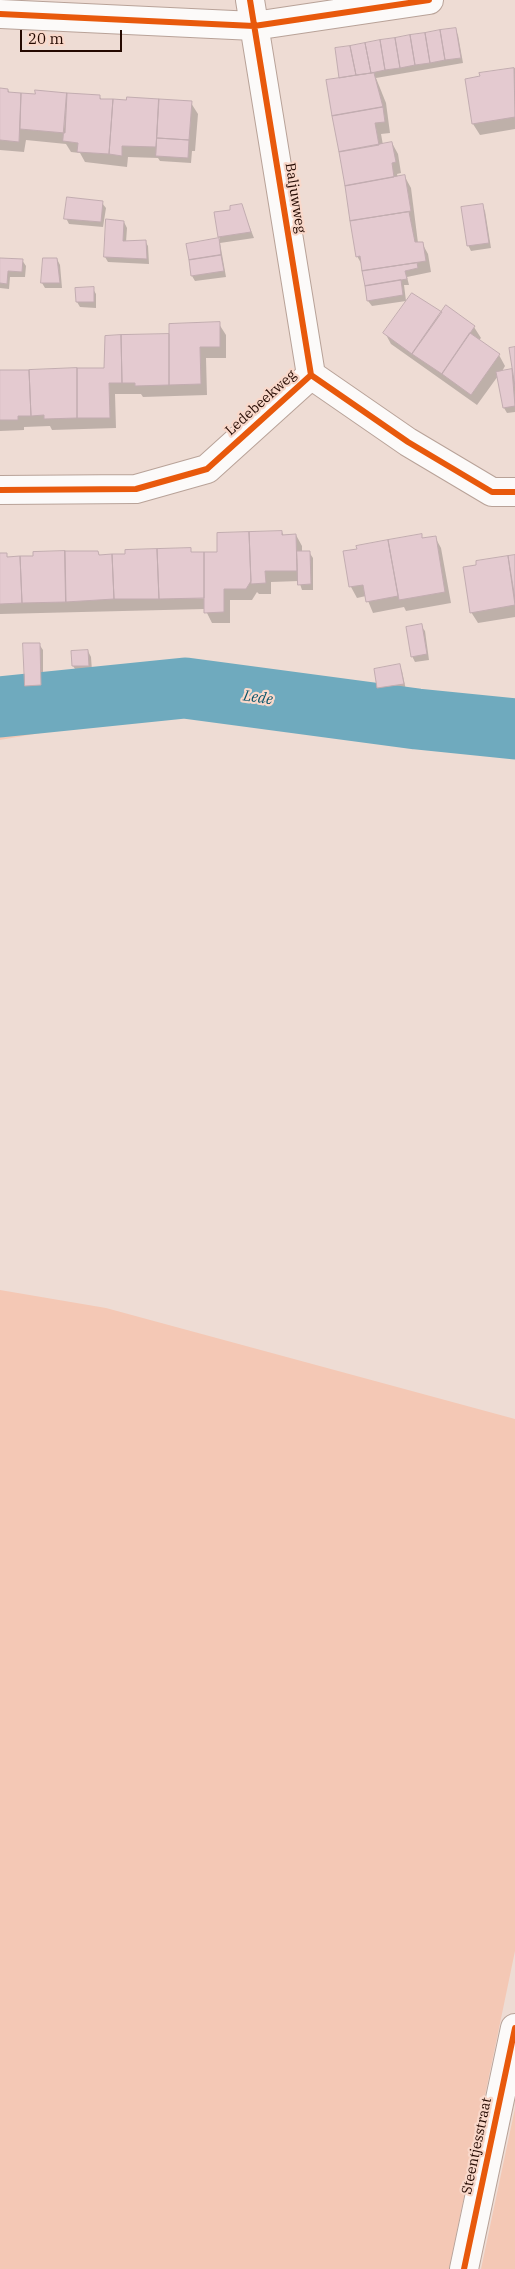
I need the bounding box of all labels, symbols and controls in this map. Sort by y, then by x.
scale bar [22,20,125,52]
text: 20 m [28,29,64,48]
street label: Baljuwweg [281,162,309,234]
street label: Ledebeekweg [222,367,300,439]
water label: Lede [242,687,274,709]
street label: Steentjesstraat [459,2096,495,2196]

